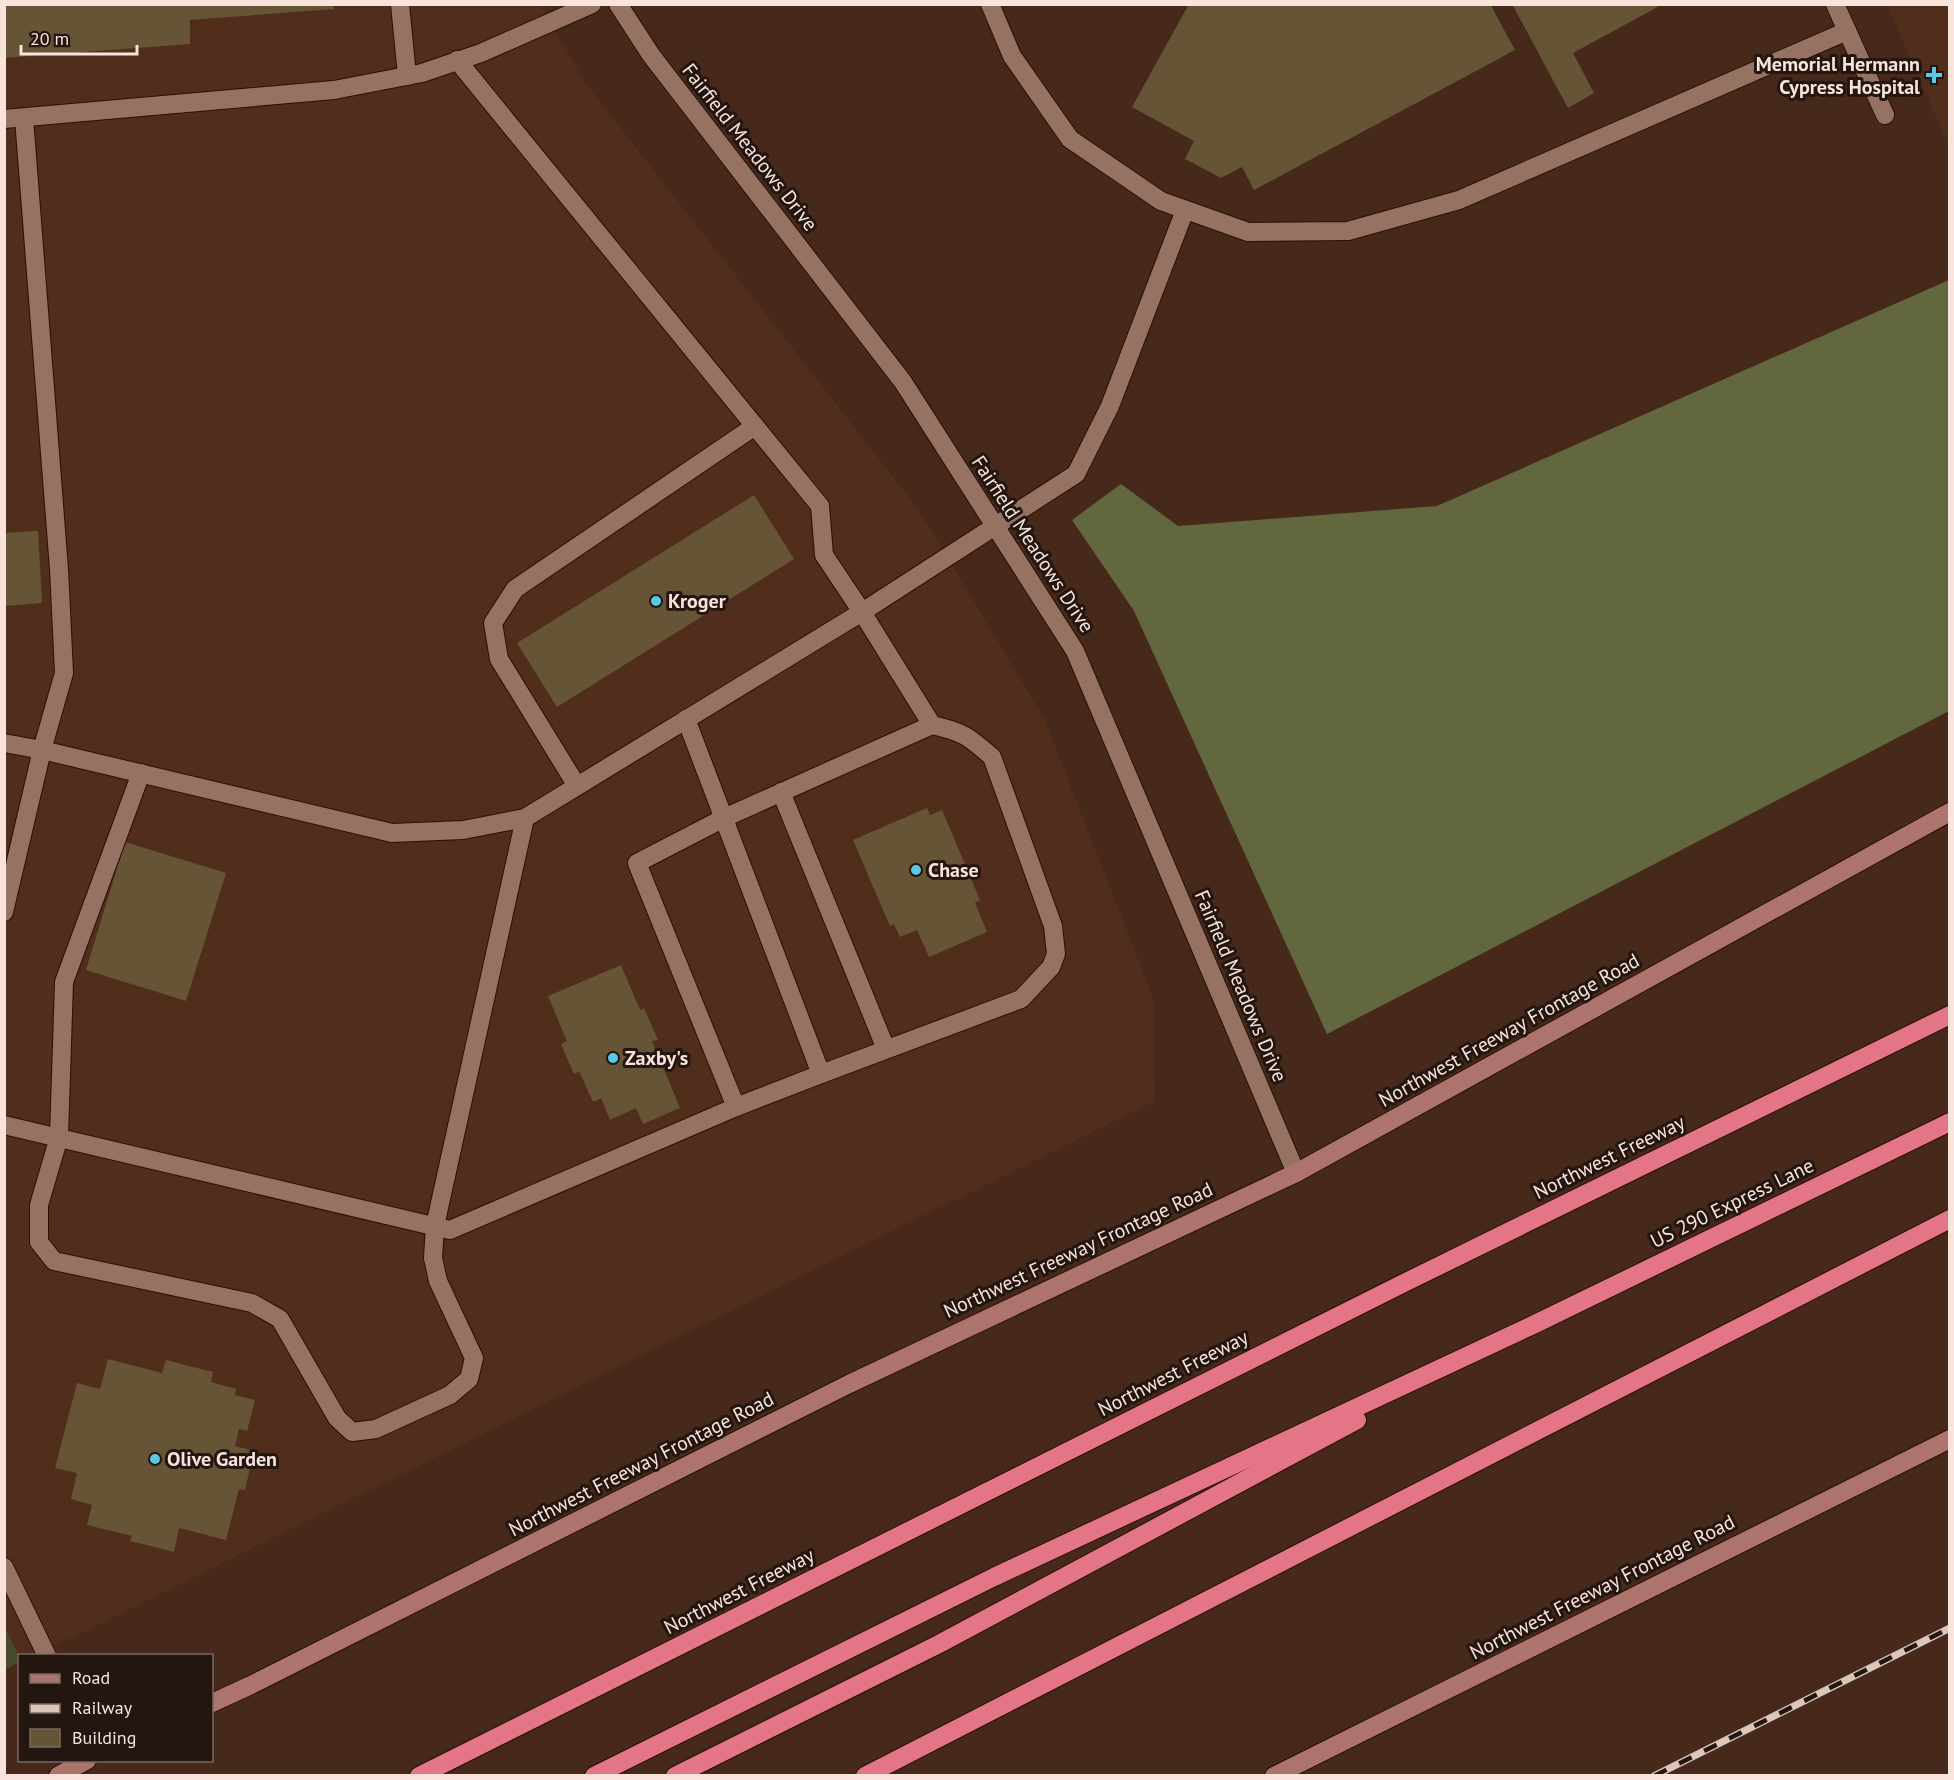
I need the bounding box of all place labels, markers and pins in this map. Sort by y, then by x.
place label: Memorial Hermann Cypress Hospital [1756,51,1920,100]
marker: Memorial Hermann Cypress Hospital [1925,66,1943,84]
place label: Kroger [668,588,726,614]
marker: Kroger [649,594,663,608]
place label: Chase [928,857,979,883]
marker: Chase [909,863,923,877]
place label: Zaxby's [625,1045,688,1071]
marker: Zaxby's [606,1051,620,1065]
place label: Olive Garden [167,1446,277,1472]
marker: Olive Garden [148,1452,162,1466]

